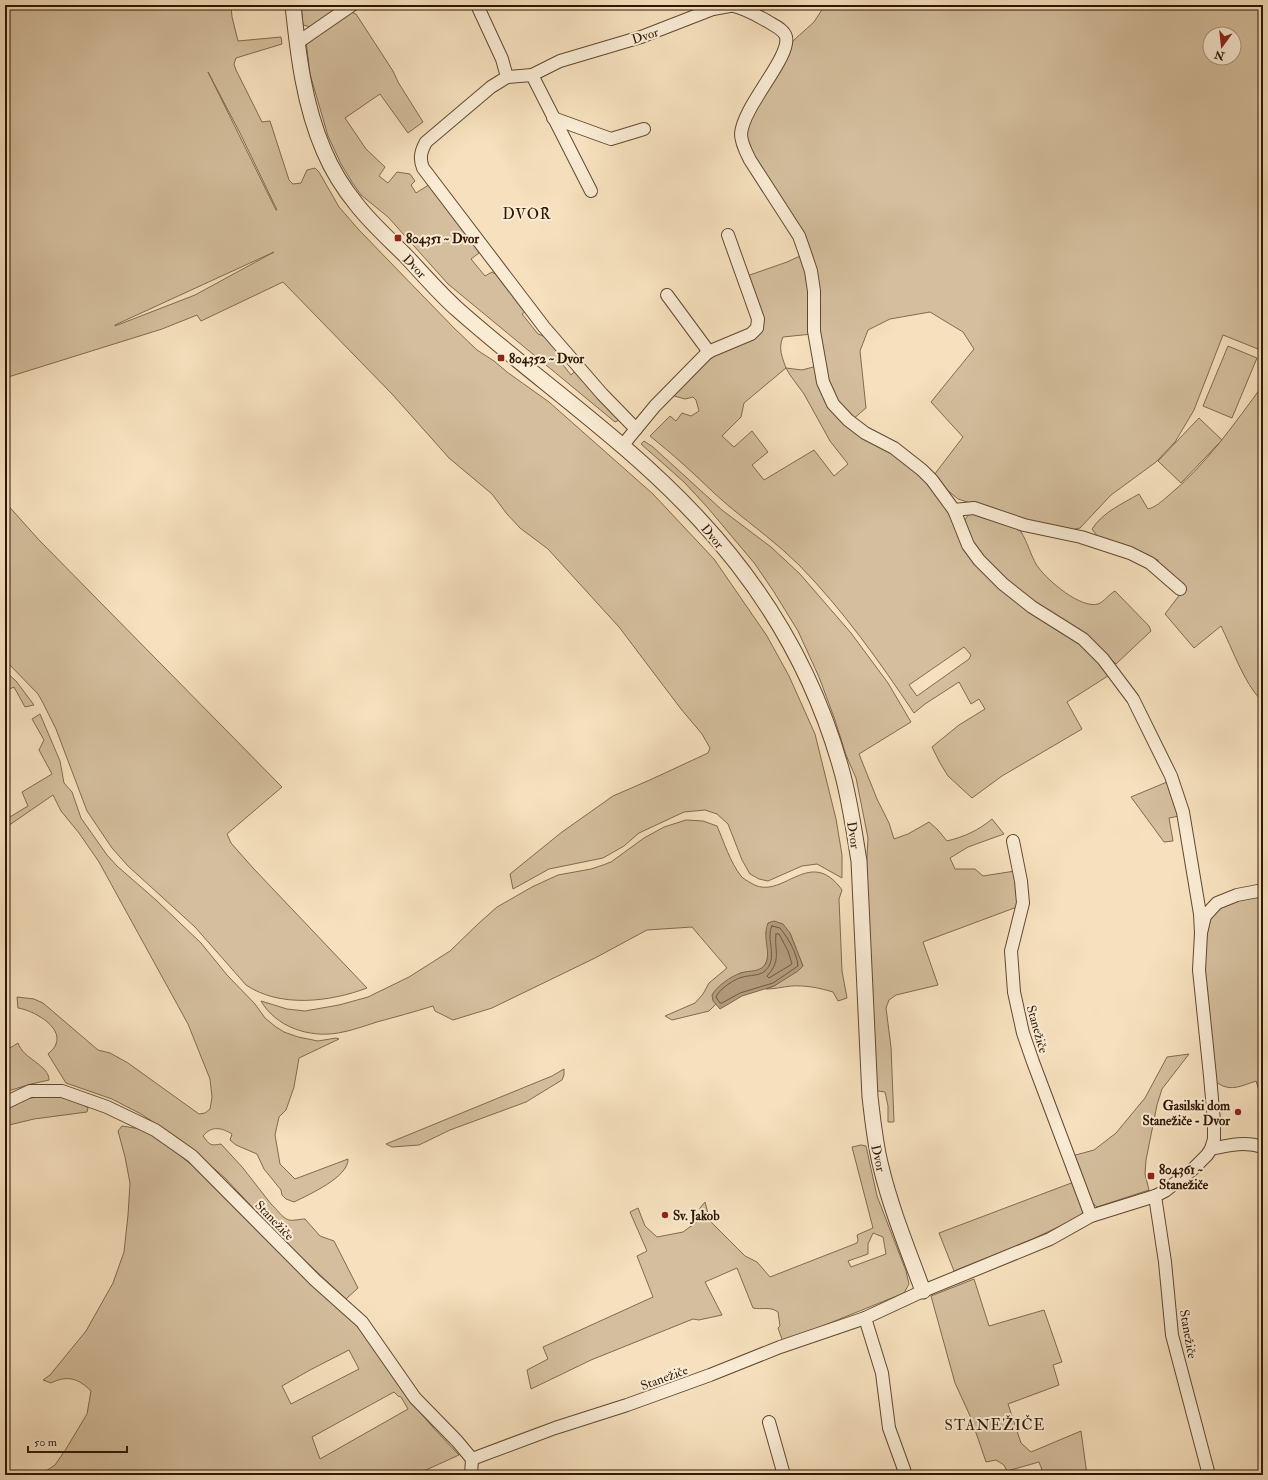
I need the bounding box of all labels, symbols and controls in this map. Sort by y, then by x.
street label: Dvor [630,24,661,48]
north arrow [1202,26,1242,66]
text: N [1212,47,1227,63]
district label: DVOR [503,205,552,224]
place label: 804351 ~ Dvor [406,231,480,247]
marker: 804351 ~ Dvor [393,233,403,243]
street label: Dvor [399,251,430,282]
place label: 804352 ~ Dvor [509,351,585,367]
marker: 804352 ~ Dvor [496,353,506,363]
street label: Dvor [697,521,727,552]
street label: Dvor [843,820,863,850]
street label: Stanežiče [1023,1003,1052,1056]
place label: Gasilski dom Stanežiče - Dvor [1143,1098,1231,1129]
marker: Gasilski dom Stanežiče - Dvor [1233,1107,1243,1117]
street label: Dvor [867,1143,889,1173]
place label: 804361 ~ Stanežiče [1159,1162,1209,1193]
marker: 804361 ~ Stanežiče [1146,1171,1156,1181]
street label: Stanežiče [251,1197,298,1244]
place label: Sv. Jakob [673,1208,720,1225]
marker: Sv. Jakob [660,1210,670,1220]
street label: Stanežiče [1176,1309,1200,1360]
street label: Stanežiče [638,1362,691,1394]
district label: STANEŽIČE [945,1414,1045,1435]
scale bar [28,1428,127,1454]
text: 50 m [34,1435,58,1450]

